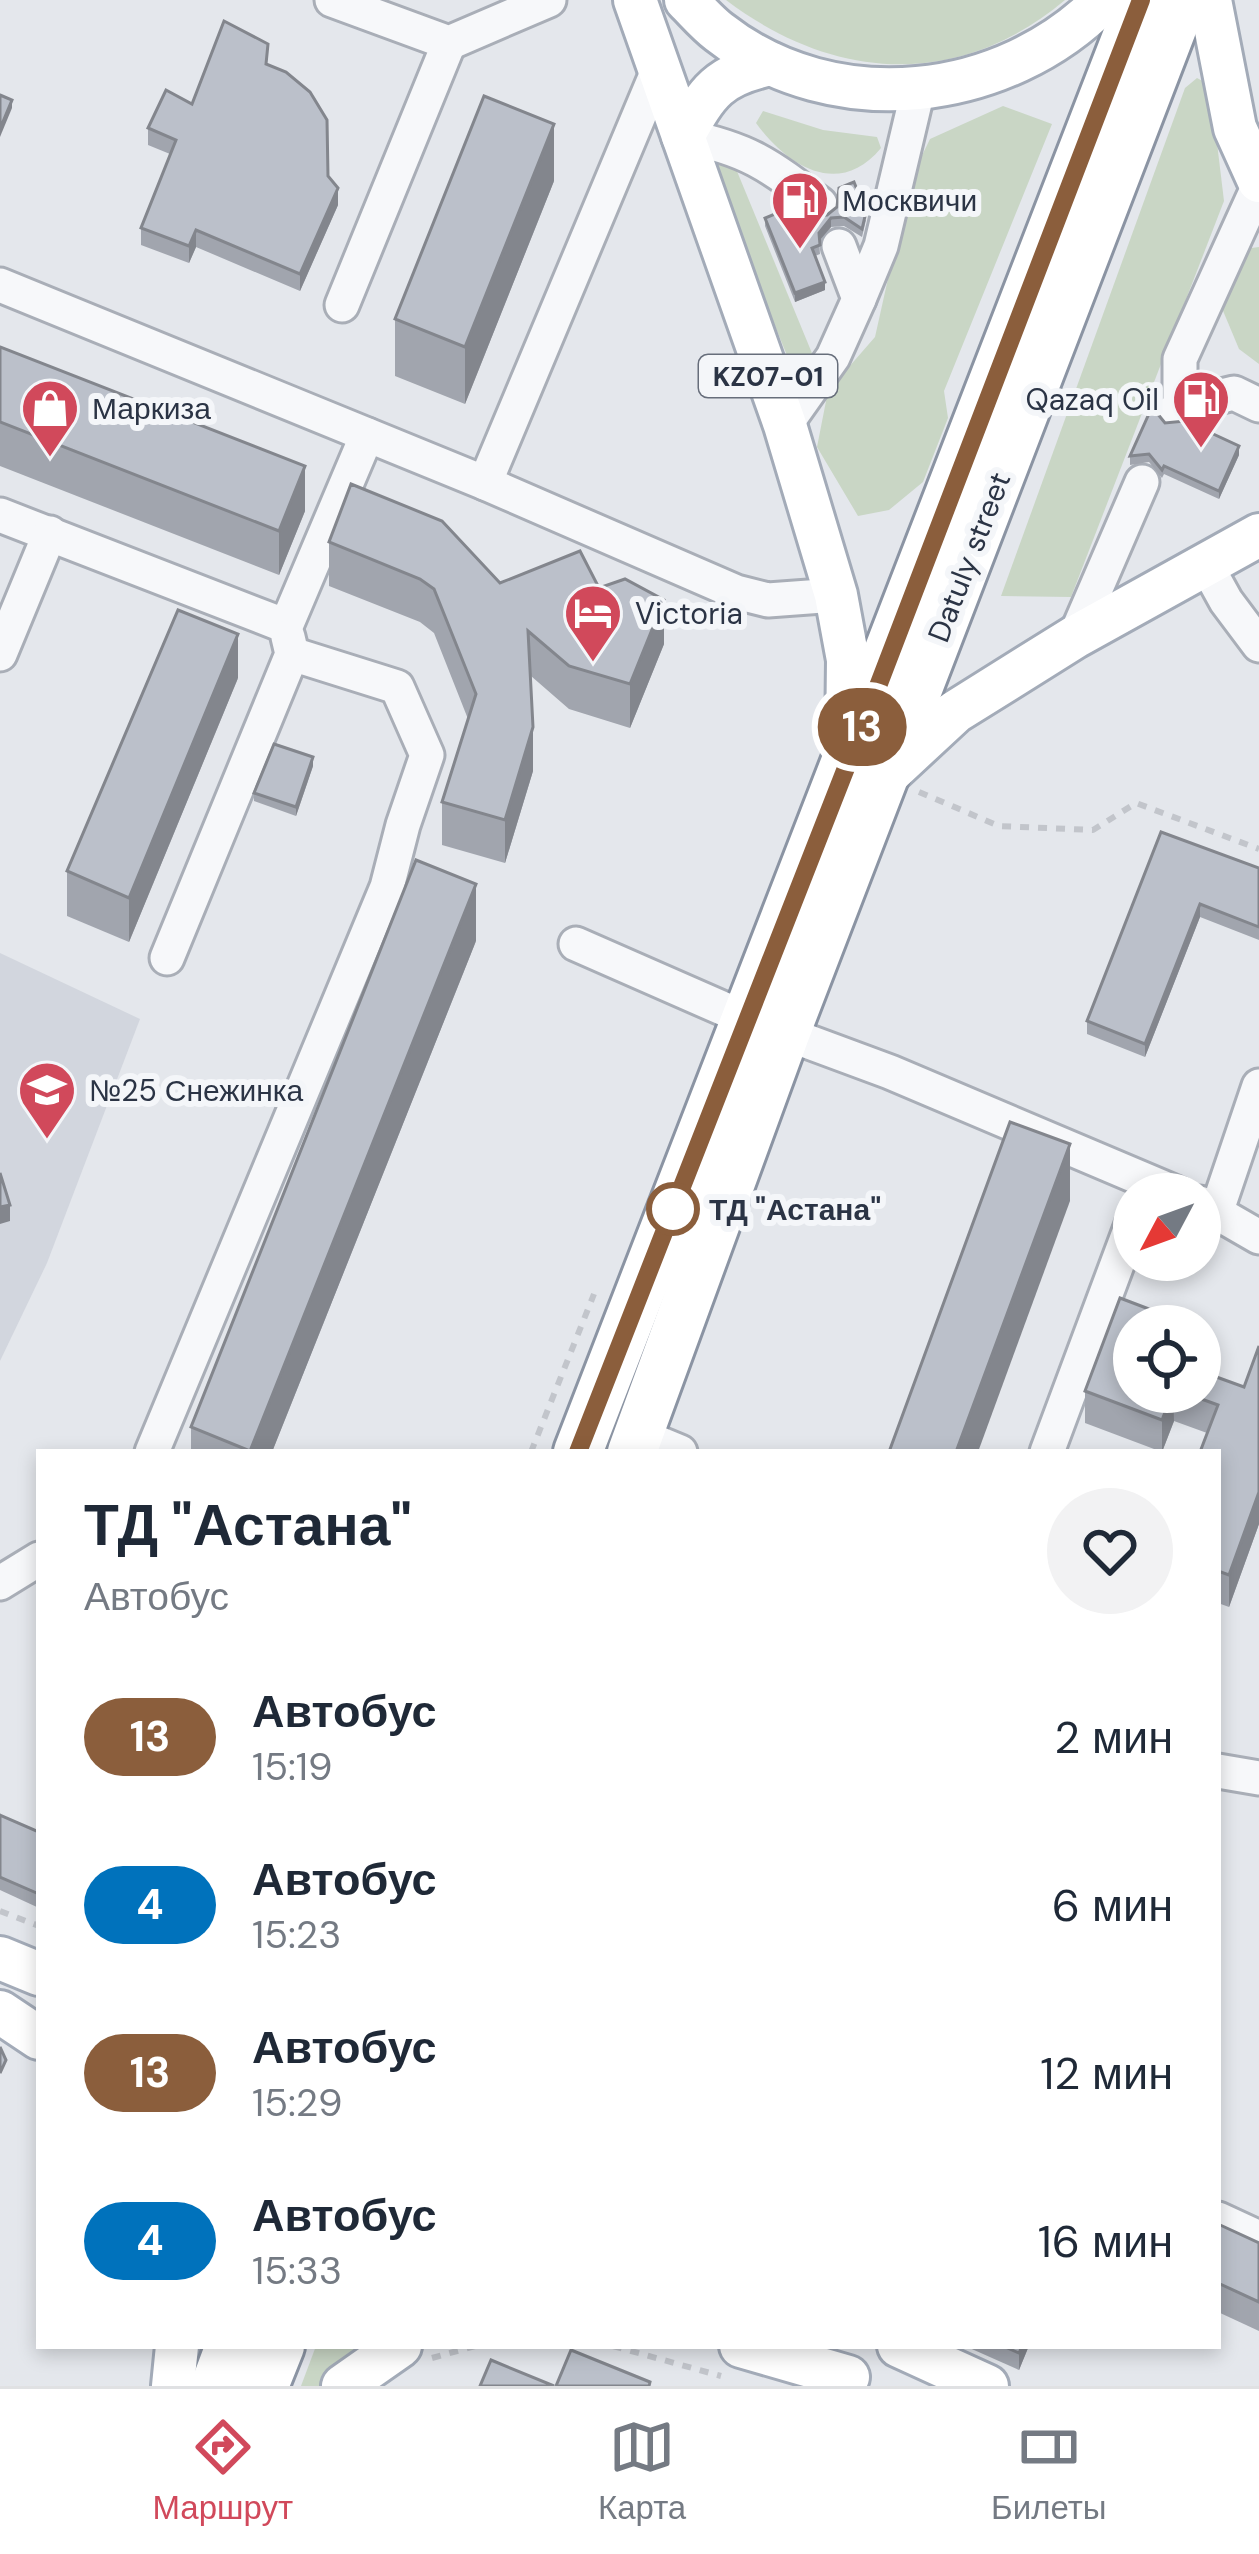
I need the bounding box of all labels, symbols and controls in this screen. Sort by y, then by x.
fuel station icon: Москвичи [769,169,831,251]
place label: Москвичи [842,181,977,220]
road number: KZ07-01 [699,355,837,397]
fuel station icon: Qazaq Oil [1170,368,1232,450]
shop icon: Маркиза [19,377,81,459]
place label: Qazaq Oil [1026,380,1159,419]
place label: Маркиза [92,389,211,428]
street label: Datuly street [919,467,1019,647]
hotel icon: Victoria [562,582,624,664]
place label: Victoria [635,594,743,633]
line badge: 13 [808,688,916,766]
text: 13 [842,699,882,754]
school or university icon: №25 Снежинка [16,1059,78,1141]
place label: №25 Снежинка [89,1071,304,1110]
north arrow [1113,1173,1221,1281]
map controls [1113,1173,1221,1413]
marker: ТД "Астана" [648,1184,698,1234]
place label: ТД "Астана" [709,1190,881,1229]
button: locate [1113,1305,1221,1413]
text: ТД "Астана" [84,1488,412,1563]
button: heart [1047,1488,1173,1614]
text: Автобус [84,1571,229,1622]
text: Автобус [252,1682,437,1741]
text: 2 мин [1054,1708,1173,1767]
text: 13 [130,1709,170,1764]
text: 15:19 [252,1741,333,1792]
text: Автобус [252,1850,437,1909]
text: 6 мин [1052,1876,1173,1935]
text: 4 [136,1877,164,1932]
text: 15:23 [252,1909,341,1960]
text: Автобус [252,2018,437,2077]
text: 12 мин [1040,2044,1173,2103]
text: 13 [130,2045,170,2100]
text: 15:29 [252,2077,342,2128]
text: Автобус [252,2186,437,2245]
text: 16 мин [1038,2212,1173,2271]
text: 4 [136,2213,164,2268]
text: 15:33 [252,2245,342,2296]
tab: Маршрут [152,2414,293,2529]
tab: Карта [598,2414,686,2529]
tab: Билеты [991,2414,1107,2529]

